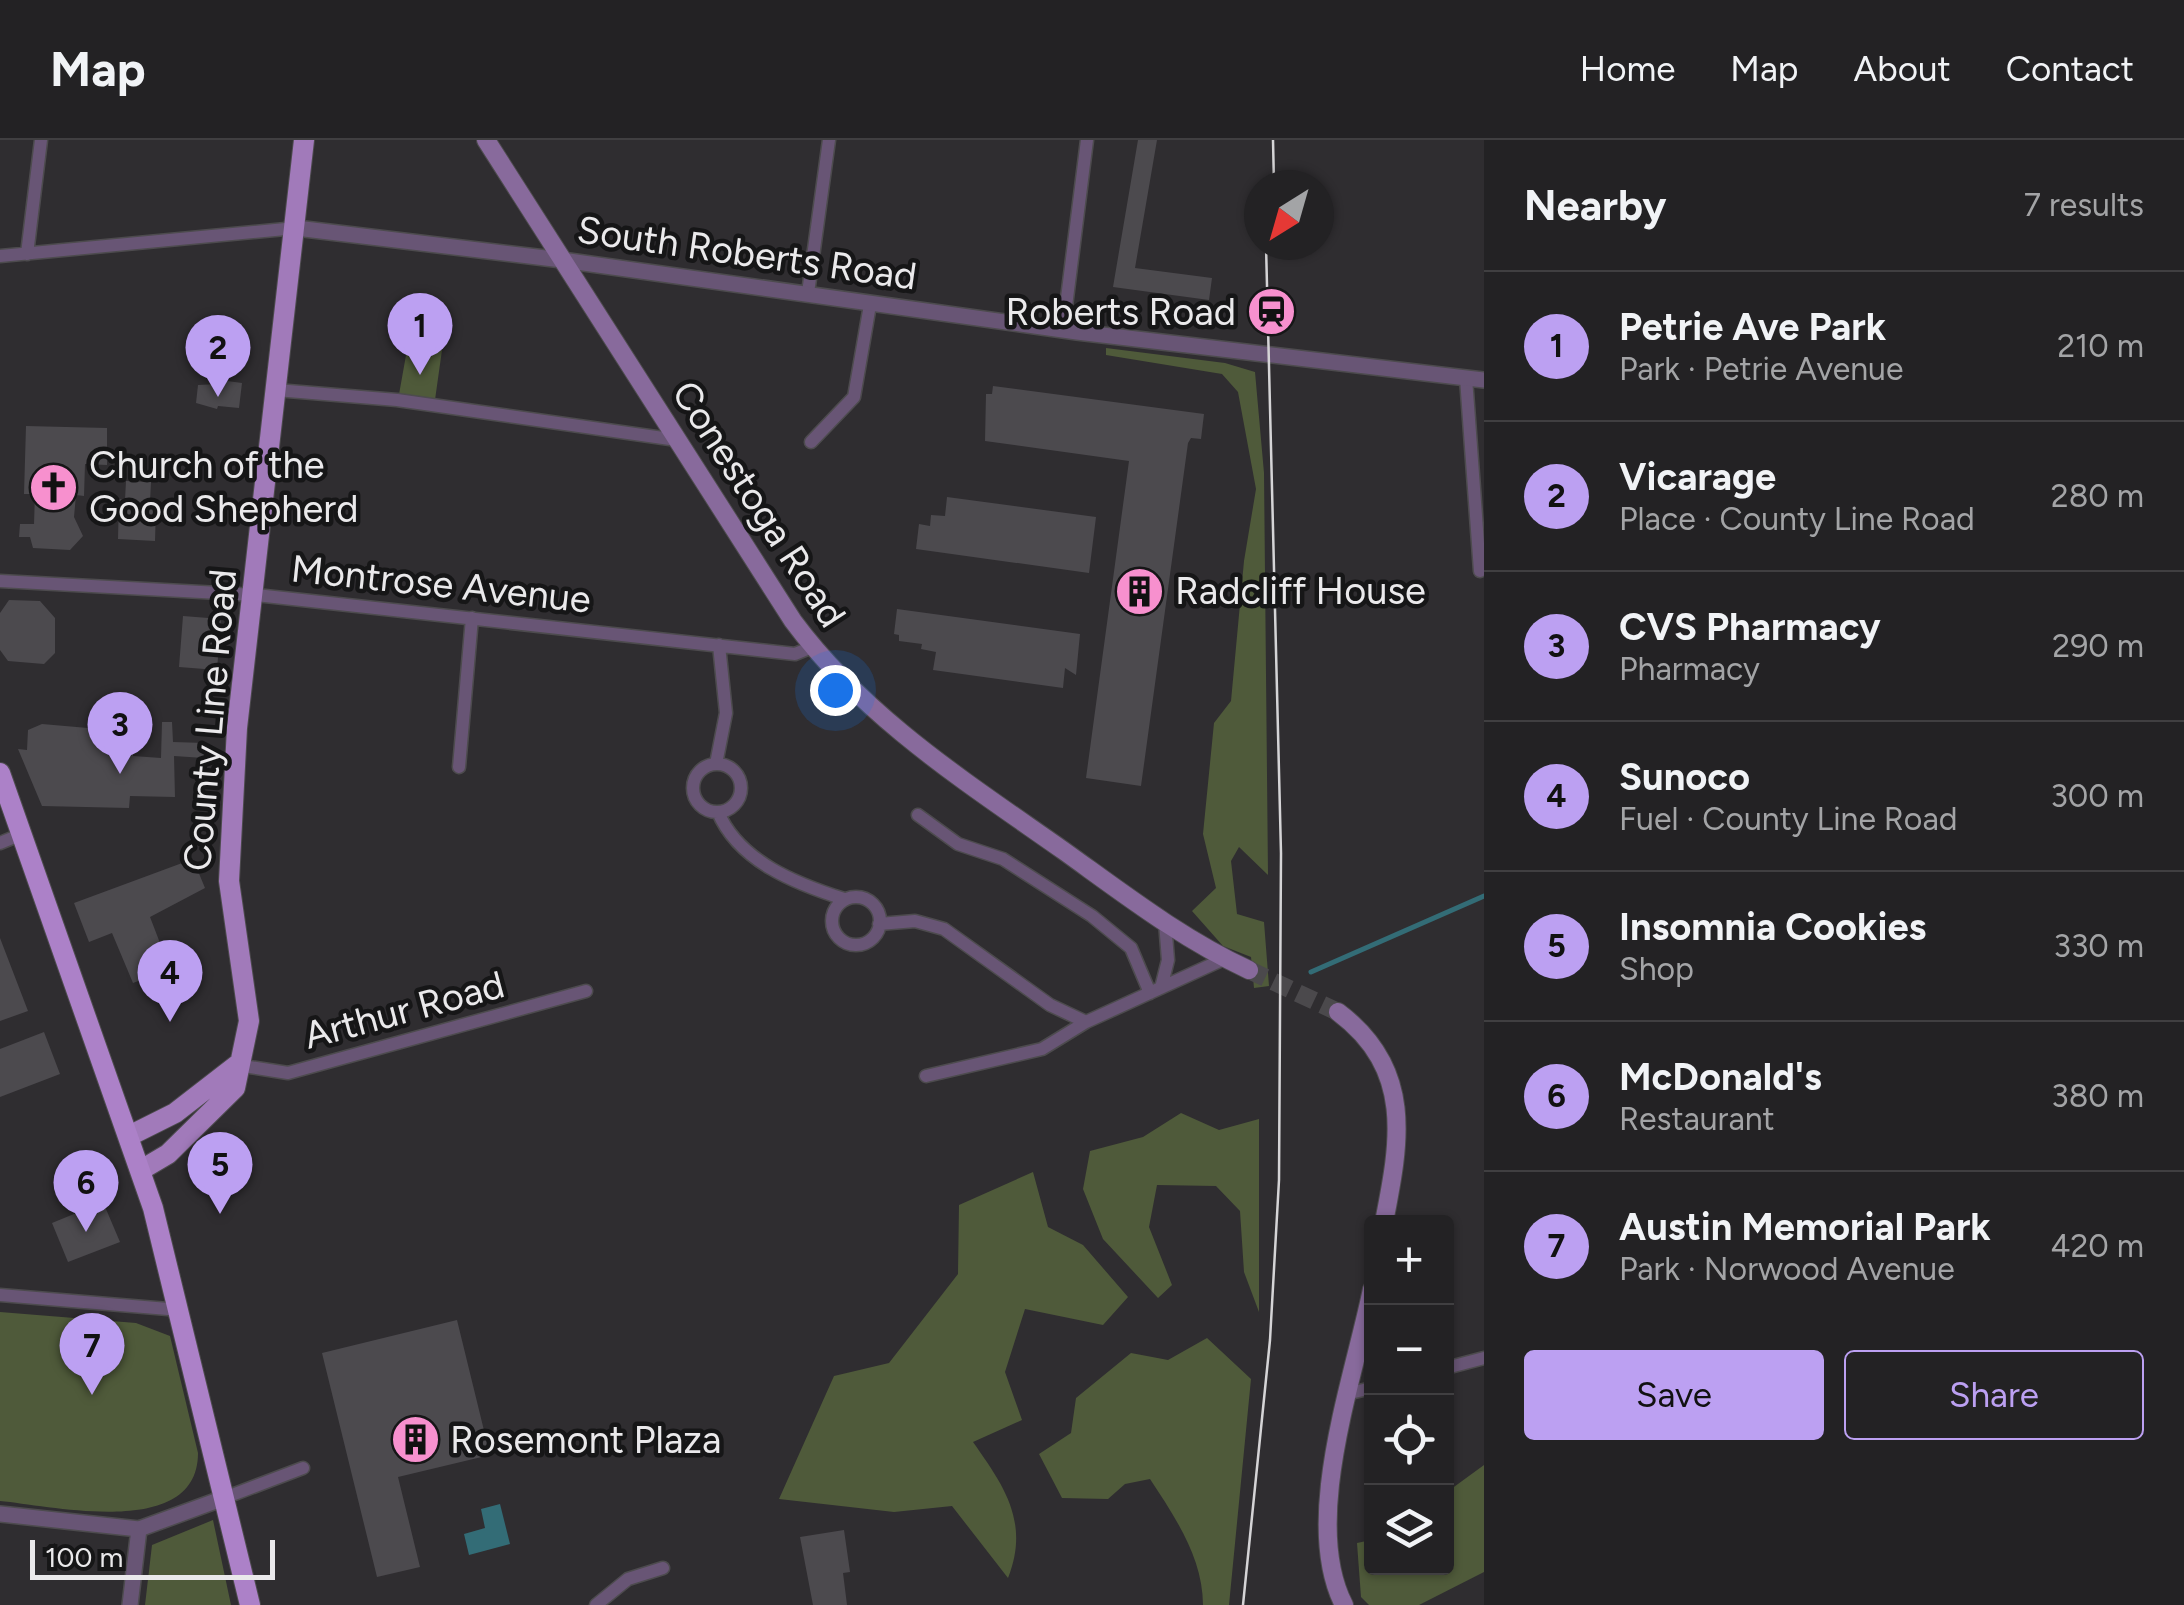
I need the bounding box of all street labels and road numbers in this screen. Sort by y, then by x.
street label: South Roberts Road [574,206,920,300]
street label: Conestoga Road [662,372,856,636]
street label: Montrose Avenue [289,545,593,623]
street label: County Line Road [174,567,246,873]
street label: Arthur Road [299,961,509,1059]

